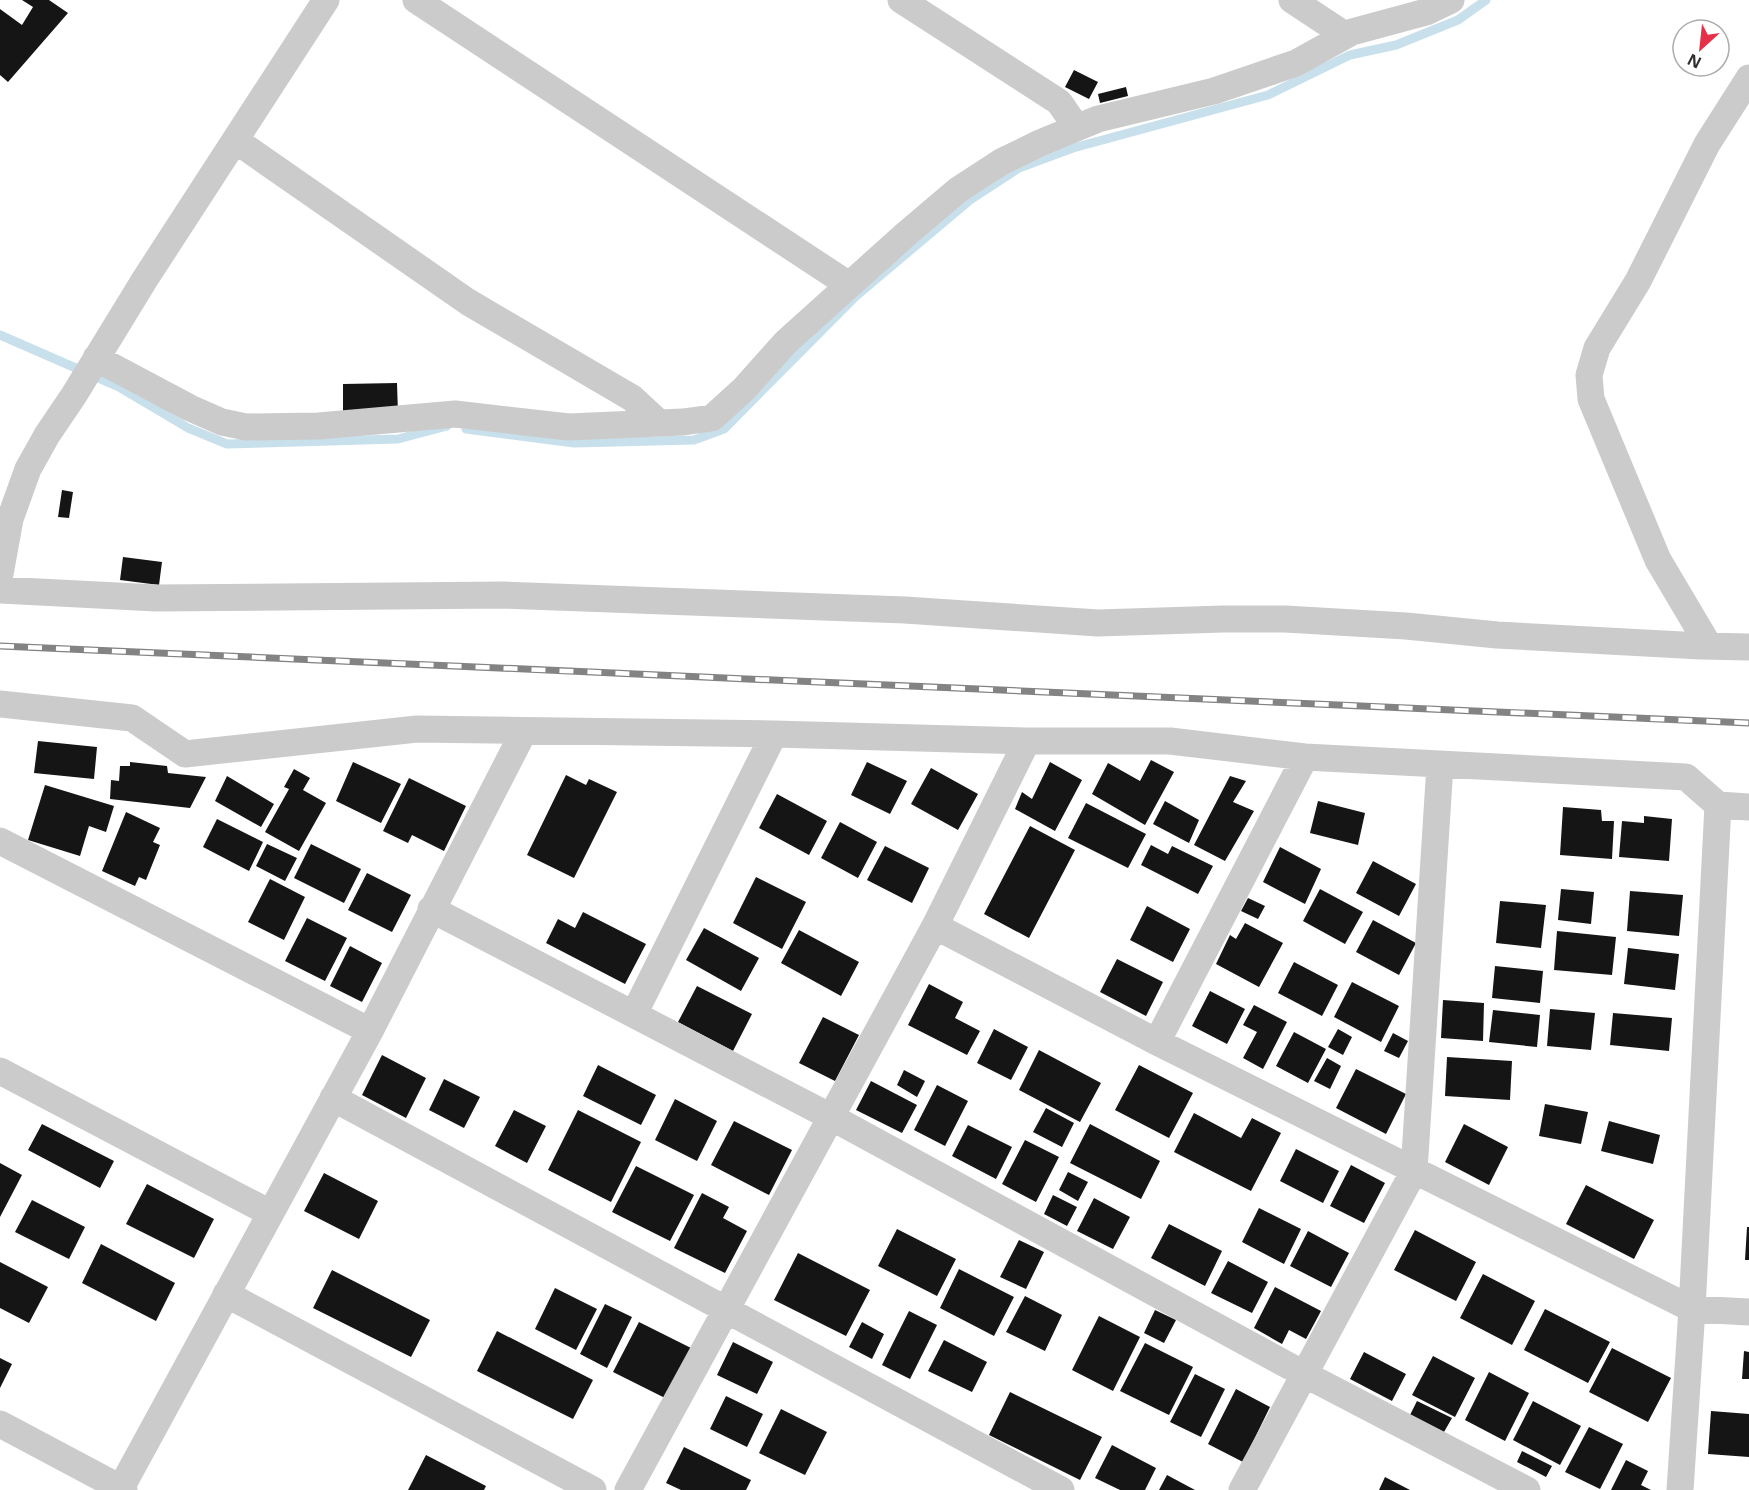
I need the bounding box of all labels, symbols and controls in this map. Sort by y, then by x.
north arrow [1671,18,1731,78]
text: N [1683,49,1705,74]

